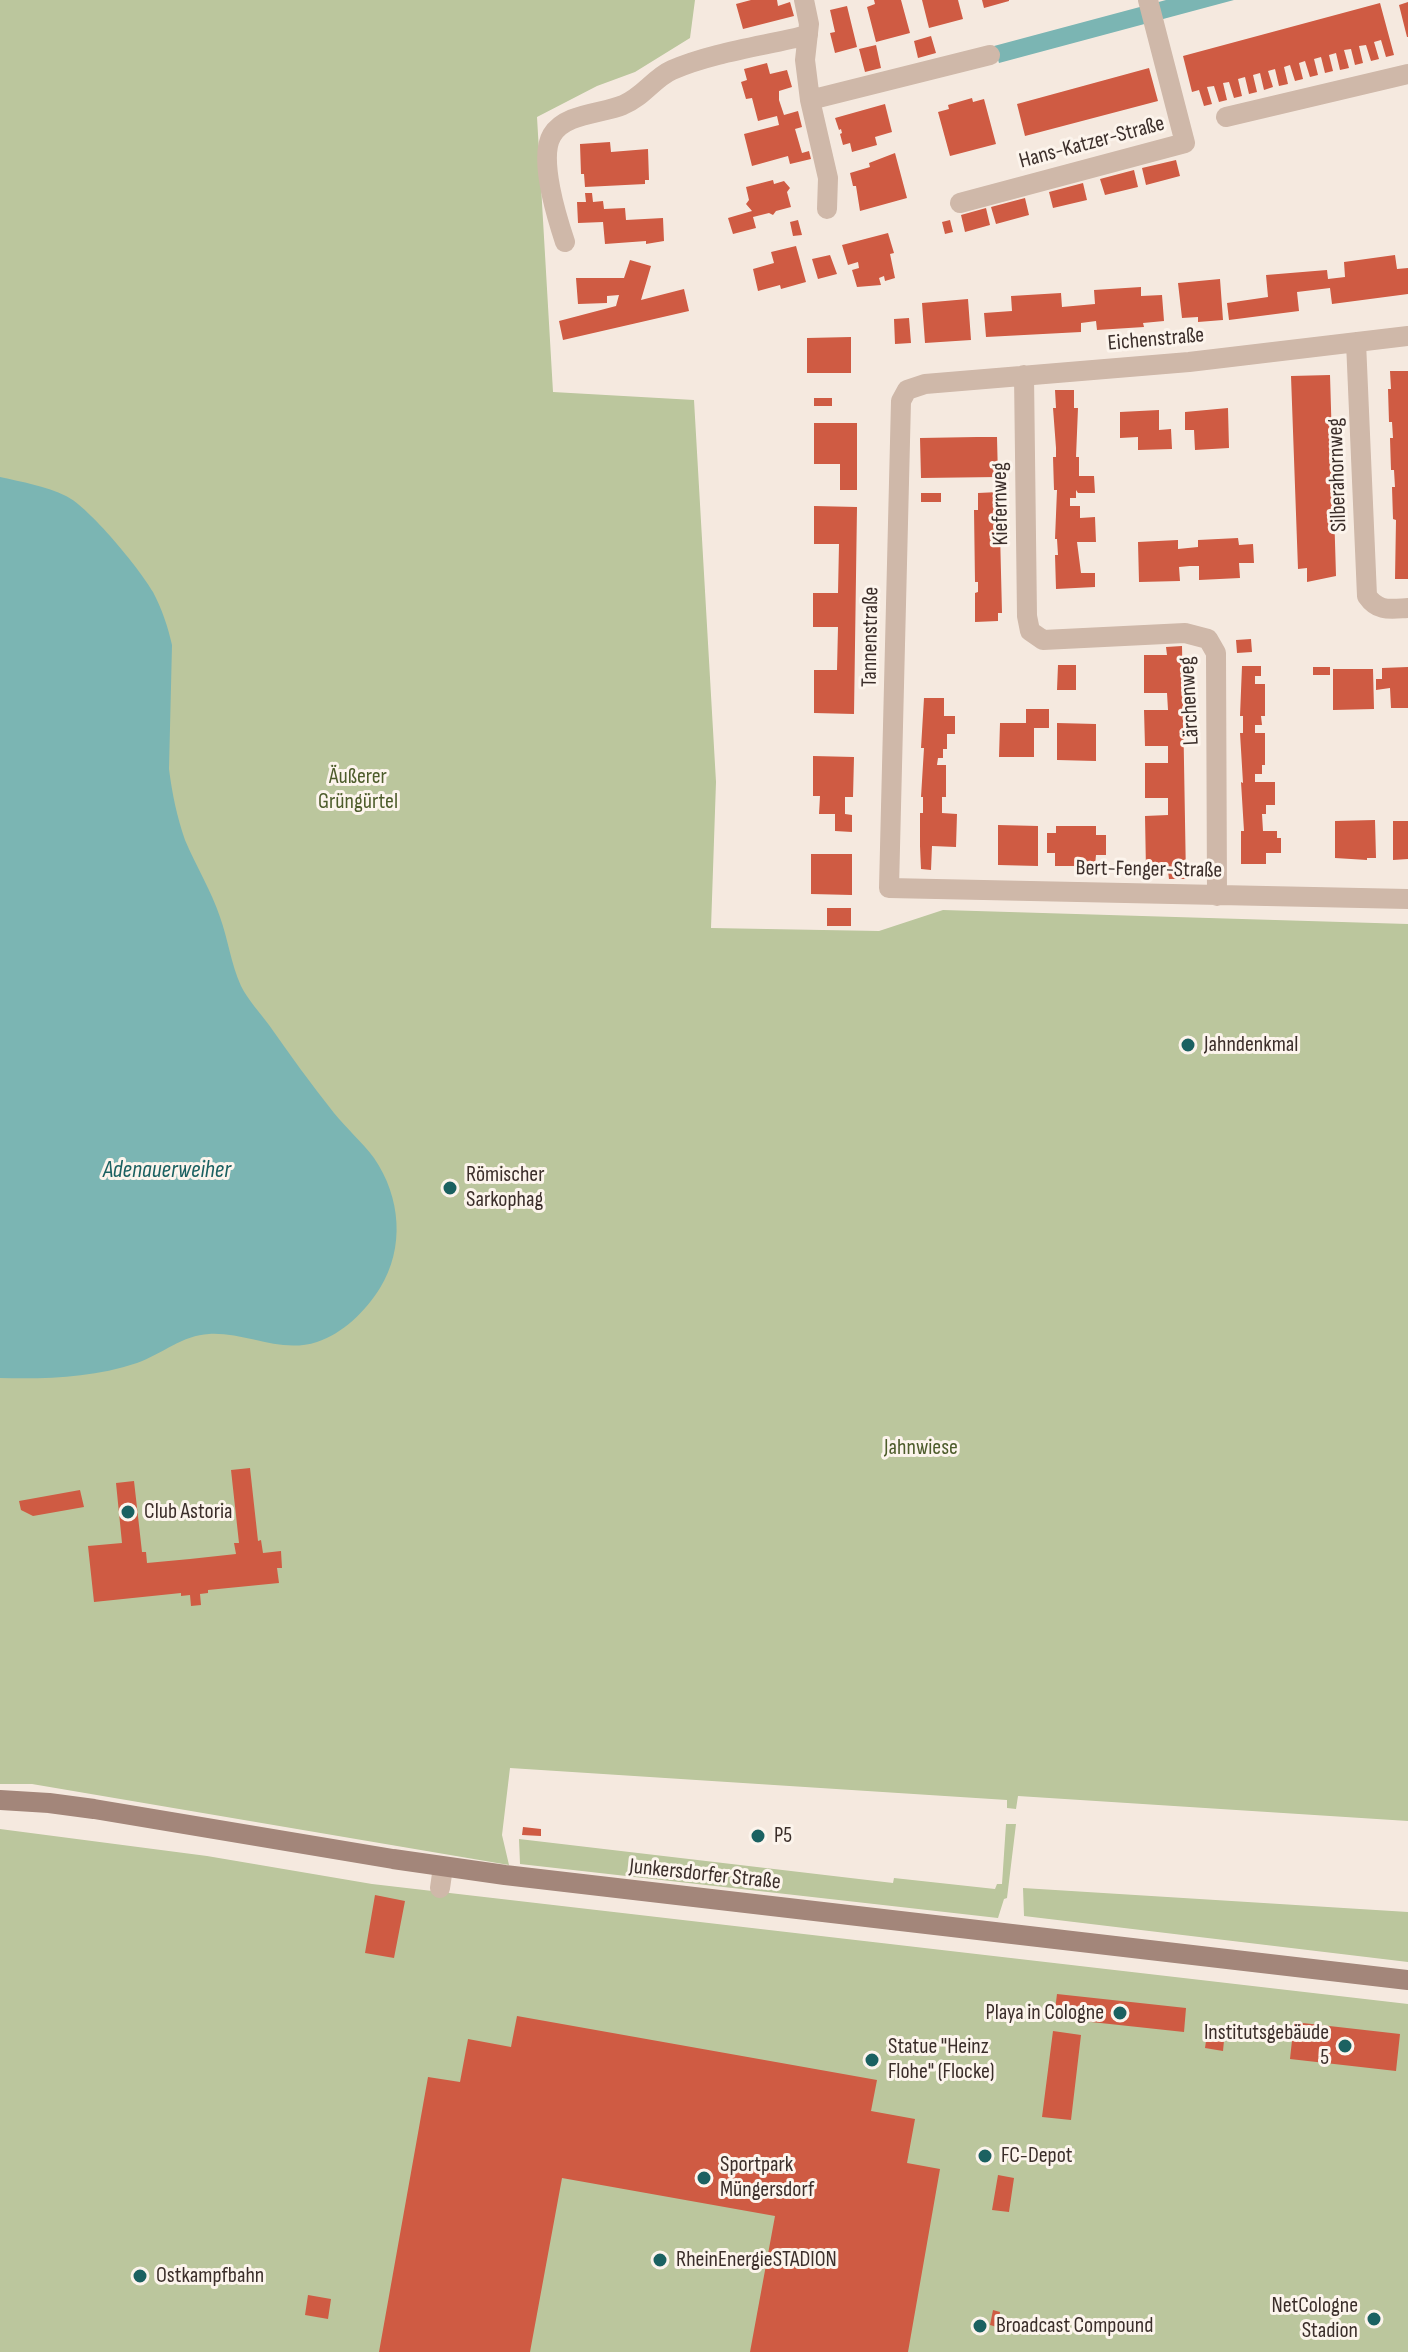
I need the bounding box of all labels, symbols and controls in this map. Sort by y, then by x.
street label: Hans-Katzer-Straße [1016,111,1168,175]
street label: Eichenstraße [1107,323,1205,357]
street label: Silberahornweg [1323,417,1353,533]
street label: Kiefernweg [987,462,1015,546]
street label: Tannenstraße [857,587,885,687]
street label: Lärchenweg [1174,656,1206,746]
park label: Äußerer Grüngürtel [318,764,398,816]
street label: Bert-Fenger-Straße [1075,856,1223,884]
place label: Jahndenkmal [1204,1032,1298,1058]
marker: Jahndenkmal [1179,1036,1197,1054]
water label: Adenauerweiher [103,1157,231,1185]
place label: Römischer Sarkophag [466,1162,545,1214]
marker: Römischer Sarkophag [441,1179,459,1197]
park label: Jahnwiese [884,1435,958,1461]
place label: Club Astoria [144,1499,233,1525]
marker: Club Astoria [119,1503,137,1521]
place label: P5 [774,1823,792,1849]
marker: P5 [749,1827,767,1845]
street label: Junkersdorfer Straße [628,1854,782,1896]
place label: Playa in Cologne [985,2000,1104,2026]
marker: Playa in Cologne [1111,2004,1129,2022]
place label: Institutsgebäude 5 [1204,2020,1329,2072]
place label: Statue "Heinz Flohe" (Flocke) [888,2034,995,2086]
marker: Institutsgebäude 5 [1336,2037,1354,2055]
marker: Statue "Heinz Flohe" (Flocke) [863,2051,881,2069]
place label: FC-Depot [1001,2143,1073,2169]
marker: FC-Depot [976,2147,994,2165]
place label: Sportpark Müngersdorf [720,2152,814,2204]
marker: Sportpark Müngersdorf [695,2169,713,2187]
place label: RheinEnergieSTADION [676,2247,837,2273]
marker: RheinEnergieSTADION [651,2251,669,2269]
place label: Ostkampfbahn [156,2263,264,2289]
marker: Ostkampfbahn [131,2267,149,2285]
place label: NetCologne Stadion [1271,2293,1358,2344]
marker: NetCologne Stadion [1365,2310,1383,2328]
place label: Broadcast Compound [996,2313,1153,2339]
marker: Broadcast Compound [971,2317,989,2335]

